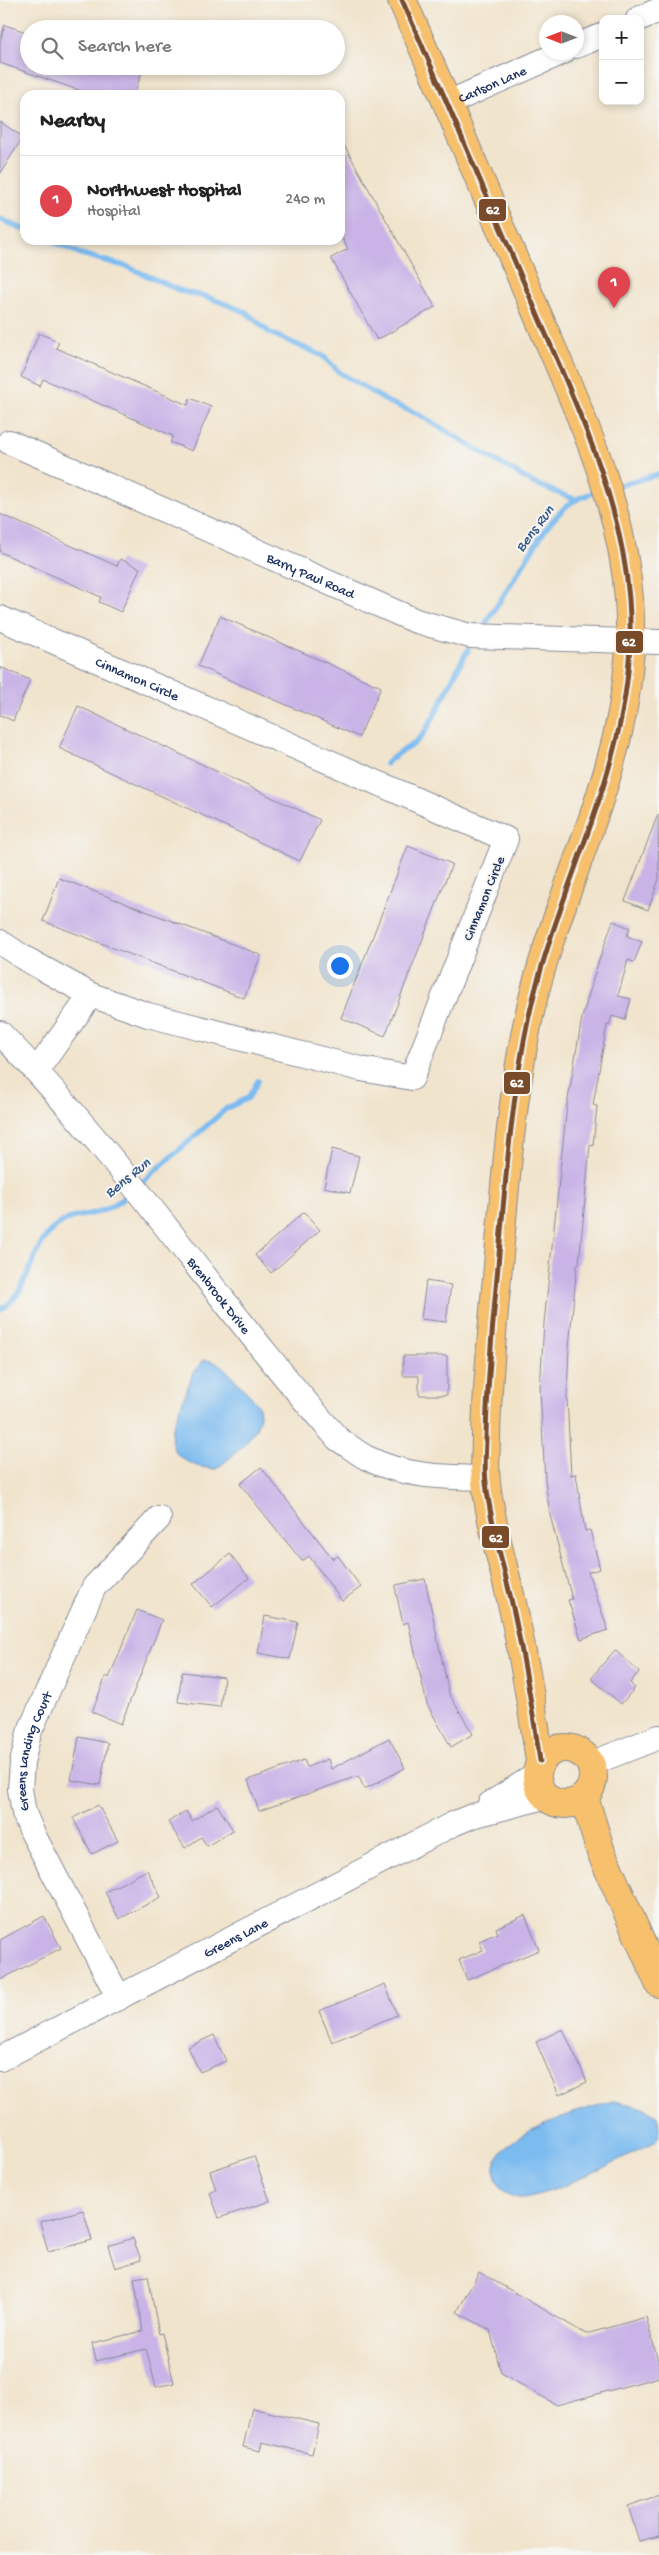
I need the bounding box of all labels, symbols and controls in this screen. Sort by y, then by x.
north arrow [539,15,584,60]
map controls [599,15,644,105]
button: + [599,15,644,60]
search box [20,20,345,75]
icon: search [38,34,66,62]
text: Search here [78,36,172,59]
button: − [599,60,644,105]
street label: Carlson Lane [456,63,530,108]
text: Nearby [40,110,105,135]
text: Northwest Hospital [87,180,241,203]
text: 1 [53,191,59,210]
text: 240 m [285,191,325,210]
line badge: 62 [478,198,507,222]
text: Hospital [87,203,141,222]
text: 62 [486,203,500,220]
pin: 1 [598,267,630,308]
water label: Bens Run [512,502,559,556]
street label: Barry Paul Road [263,550,358,605]
line badge: 62 [615,630,644,654]
text: 62 [622,635,636,652]
street label: Cinnamon Circle [92,655,182,706]
street label: Cinnamon Circle [461,854,510,944]
your location [327,953,353,979]
line badge: 62 [503,1071,531,1095]
text: 62 [510,1076,524,1093]
water label: Bens Run [102,1154,155,1202]
street label: Brenbrook Drive [182,1254,254,1339]
line badge: 62 [481,1525,510,1549]
text: 62 [489,1531,503,1548]
street label: Greens Landing Court [14,1688,58,1812]
street label: Greens Lane [201,1915,272,1963]

